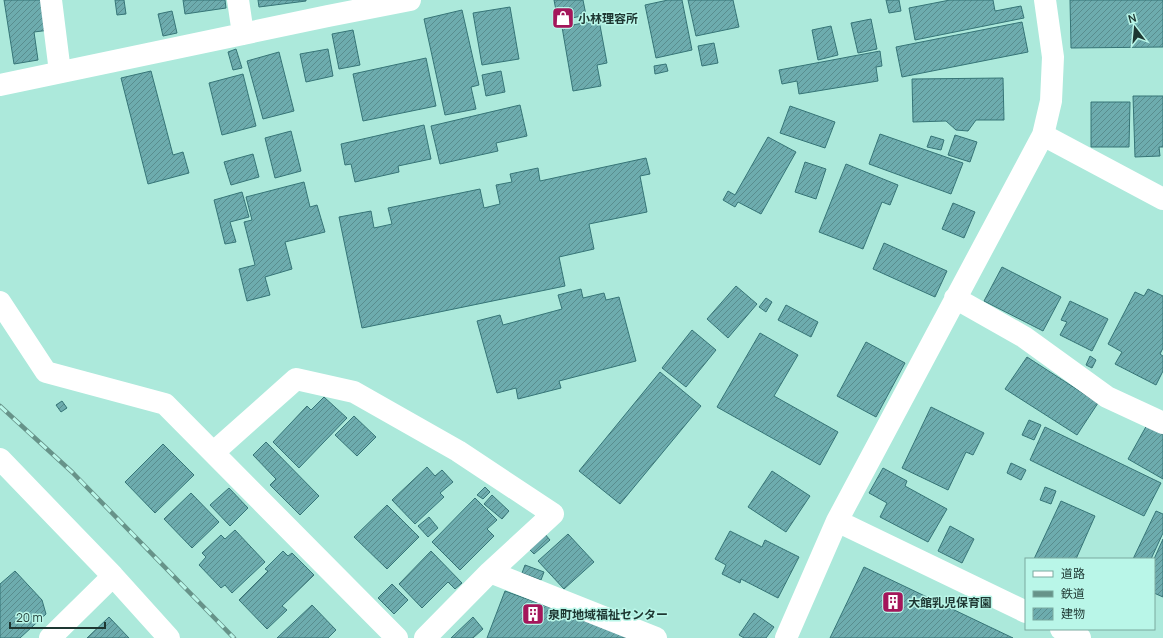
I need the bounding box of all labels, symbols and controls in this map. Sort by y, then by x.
shop icon: 小林理容所 [550,5,576,31]
north arrow [1115,8,1155,48]
place label: 小林理容所 [578,10,638,27]
text: N [1126,10,1138,26]
legend [1025,558,1155,630]
text: 道路 [1061,565,1085,582]
text: 鉄道 [1061,585,1085,602]
building icon: 大館乳児保育園 [880,589,906,615]
place label: 大館乳児保育園 [908,594,992,611]
building icon: 泉町地域福祉センター [520,601,546,627]
scale bar [10,604,105,630]
text: 建物 [1061,605,1085,622]
place label: 泉町地域福祉センター [548,606,668,623]
text: 20 m [16,609,43,626]

